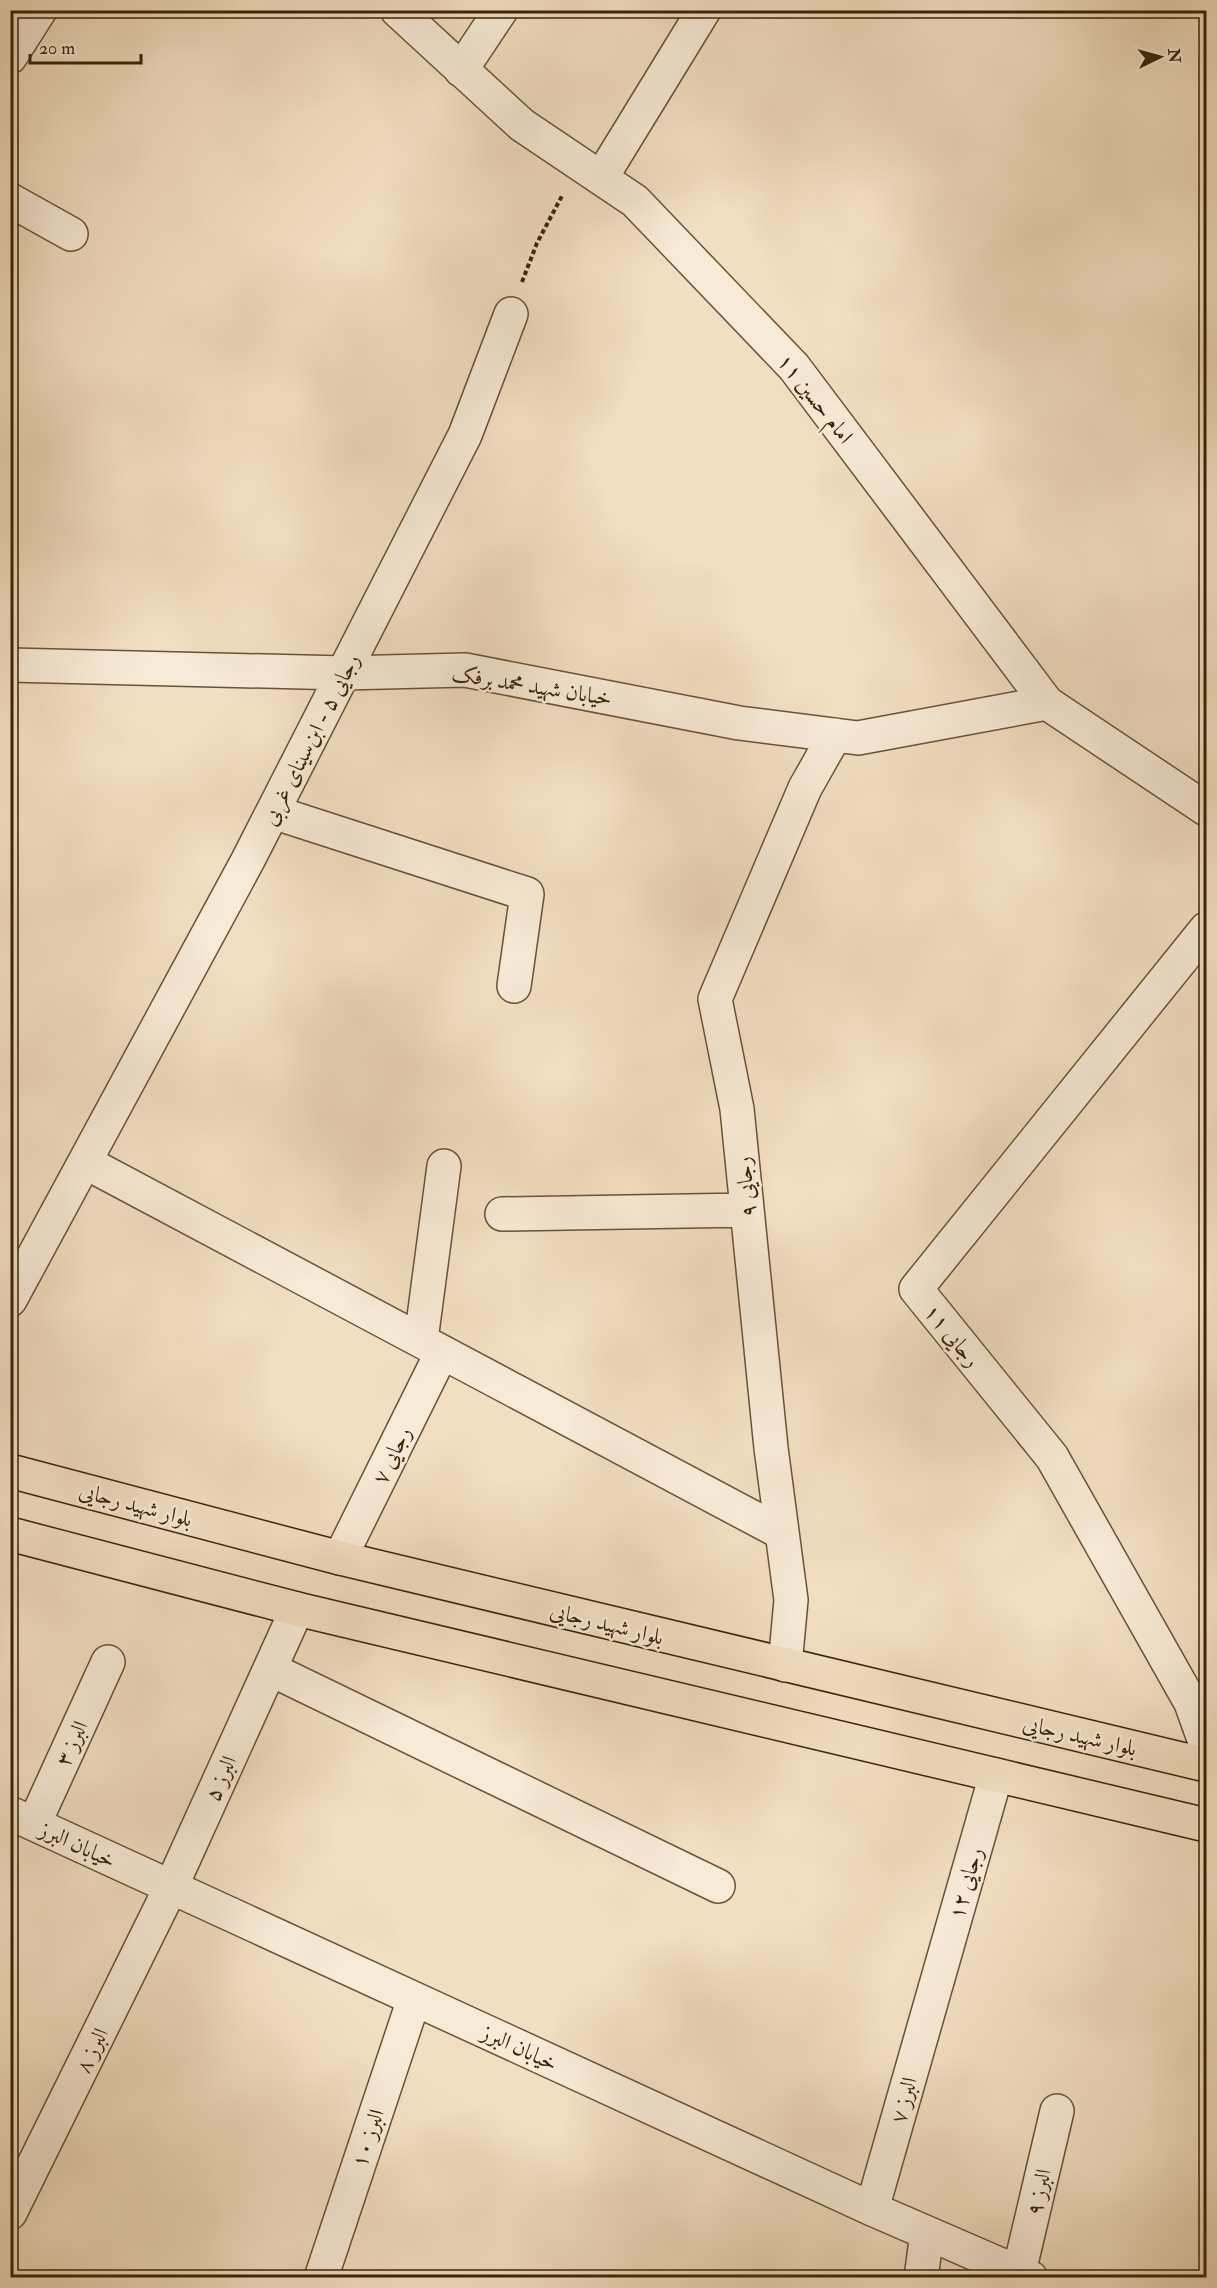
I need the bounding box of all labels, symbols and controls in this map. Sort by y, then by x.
scale bar [30,27,141,65]
north arrow [1130,27,1190,87]
text: 20 m [39,37,75,60]
text: N [1163,47,1185,64]
street label: امام حسین ۱۱ [767,348,859,452]
street label: رجایی ۵ - ابن‌سینای غربی [255,649,368,831]
street label: خیابان شهید محمد برفک [450,659,614,713]
street label: رجایی ۹ [729,1155,764,1219]
street label: رجایی ۱۱ [917,1298,986,1374]
street label: رجایی ۷ [366,1422,419,1489]
street label: بلوار شهید رجایی [76,1476,196,1535]
street label: بلوار شهید رجایی [547,1596,667,1653]
street label: بلوار شهید رجایی [1020,1709,1140,1764]
street label: البرز ۳ [49,1716,95,1771]
street label: البرز ۵ [199,1751,243,1806]
street label: خیابان البرز [33,1814,120,1875]
street label: رجایی ۱۲ [942,1844,991,1923]
street label: خیابان البرز [475,2017,562,2078]
street label: البرز ۸ [69,2023,115,2078]
street label: البرز ۷ [884,2074,924,2127]
street label: البرز ۱۰ [345,2105,391,2171]
street label: البرز ۹ [1020,2166,1058,2218]

